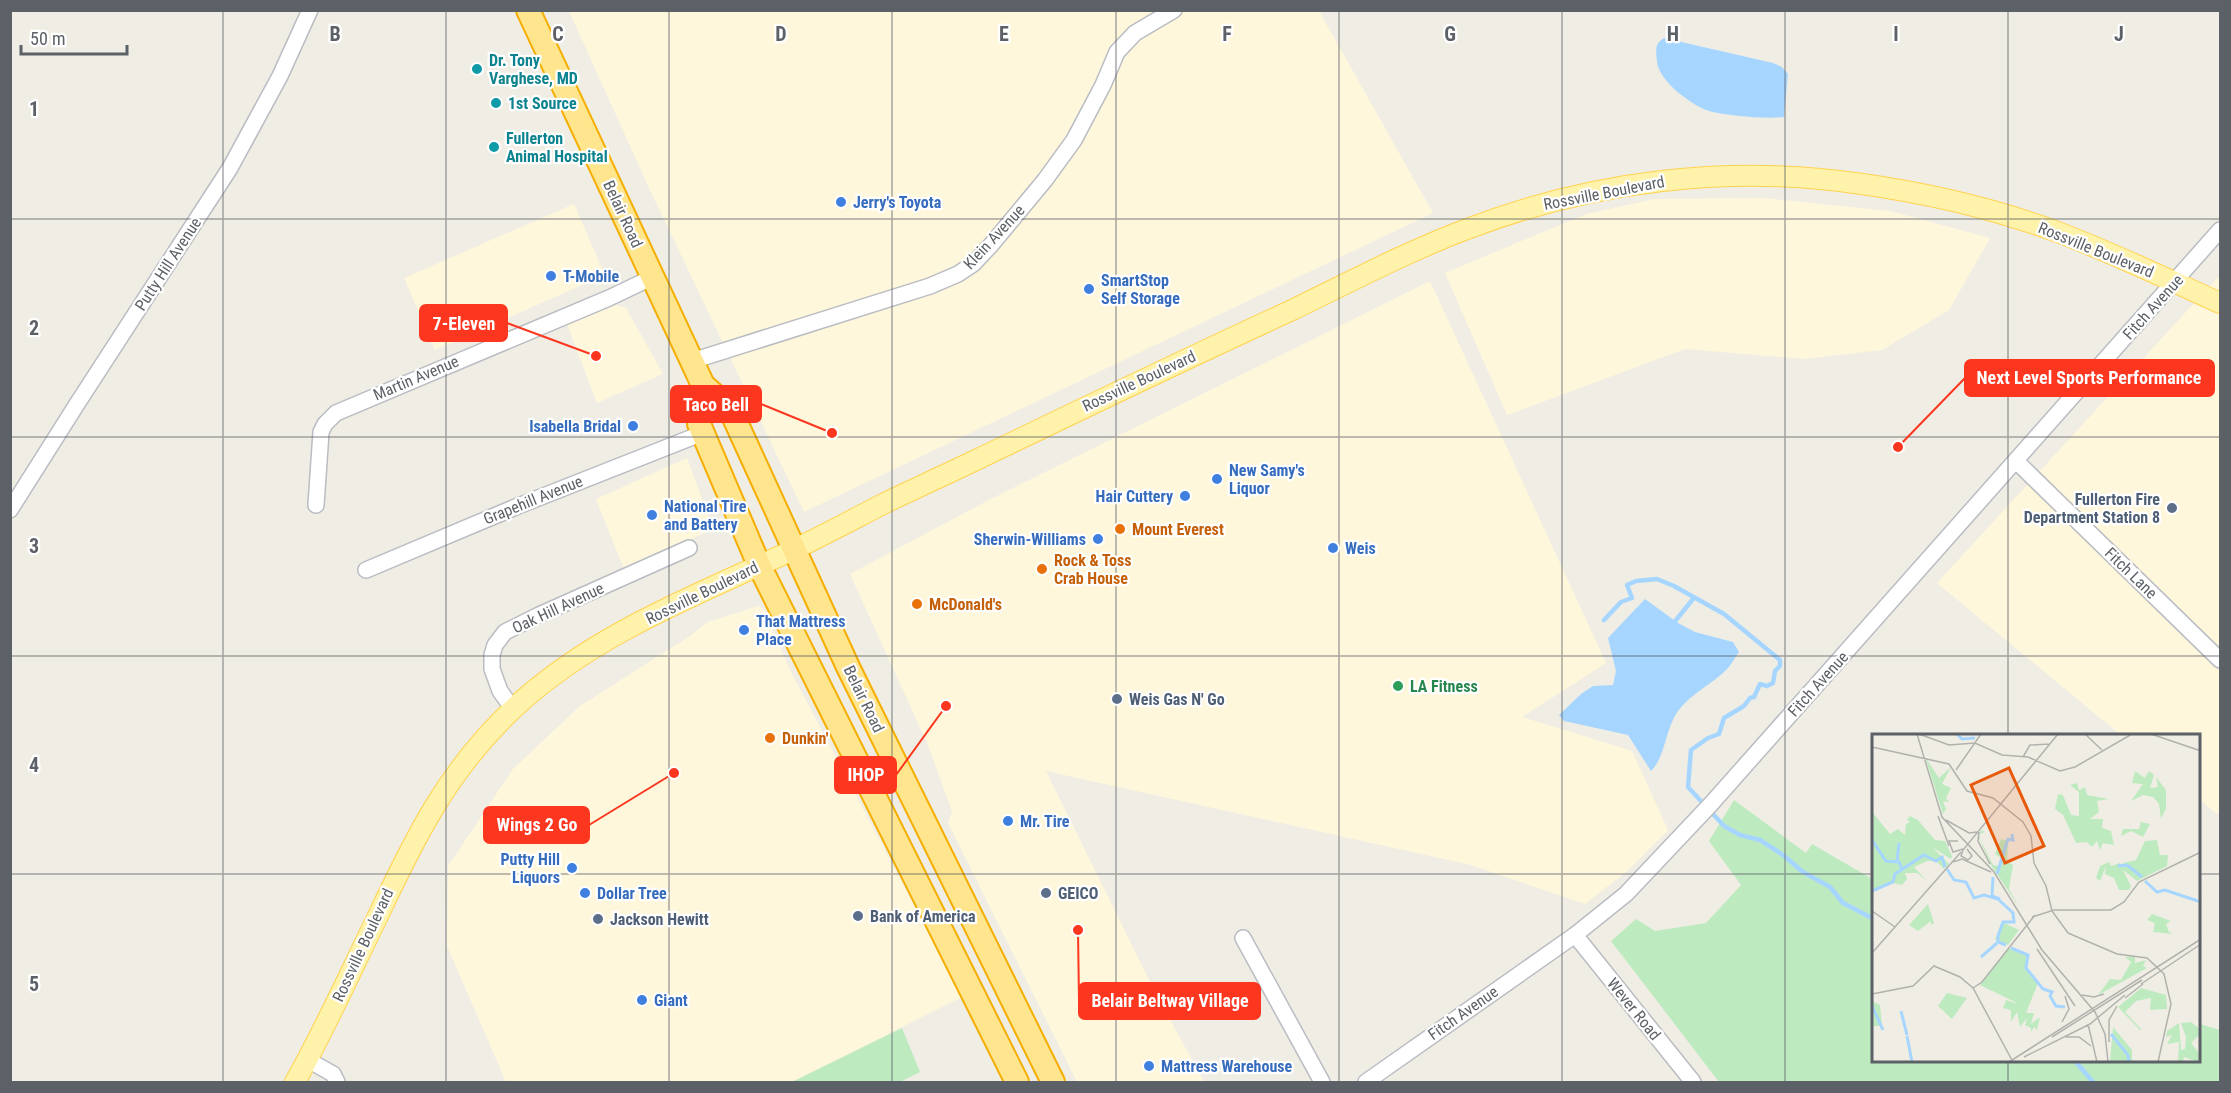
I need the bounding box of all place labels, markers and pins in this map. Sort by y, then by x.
place label: Dr. Tony Varghese, MD [489,51,578,88]
marker: Dr. Tony Varghese, MD [470,62,484,76]
place label: 1st Source [508,94,577,113]
marker: 1st Source [489,96,503,110]
place label: Fullerton Animal Hospital [506,129,608,166]
marker: Fullerton Animal Hospital [487,140,501,154]
place label: Jerry's Toyota [853,193,942,212]
marker: Jerry's Toyota [834,195,848,209]
place label: T-Mobile [563,267,619,286]
marker: T-Mobile [544,269,558,283]
place label: SmartStop Self Storage [1101,271,1180,308]
marker: SmartStop Self Storage [1082,282,1096,296]
callout: 7-Eleven [420,305,507,341]
callout: Next Level Sports Performance [1965,360,2214,396]
callout: Taco Bell [671,386,761,422]
place label: Isabella Bridal [529,417,621,436]
marker: Isabella Bridal [626,419,640,433]
place label: New Samy's Liquor [1229,461,1305,498]
marker: New Samy's Liquor [1210,472,1224,486]
place label: Hair Cuttery [1096,487,1173,506]
marker: Hair Cuttery [1178,489,1192,503]
place label: Fullerton Fire Department Station 8 [2024,490,2160,527]
place label: National Tire and Battery [664,497,747,534]
marker: Fullerton Fire Department Station 8 [2165,501,2179,515]
marker: National Tire and Battery [645,508,659,522]
place label: Mount Everest [1132,520,1224,539]
marker: Mount Everest [1113,522,1127,536]
place label: Sherwin-Williams [974,530,1086,549]
marker: Sherwin-Williams [1091,532,1105,546]
place label: Weis [1345,539,1376,558]
marker: Weis [1326,541,1340,555]
place label: Rock & Toss Crab House [1054,551,1132,588]
marker: Rock & Toss Crab House [1035,562,1049,576]
place label: McDonald's [929,595,1002,614]
marker: McDonald's [910,597,924,611]
place label: That Mattress Place [756,612,846,649]
marker: That Mattress Place [737,623,751,637]
place label: LA Fitness [1410,677,1478,696]
marker: LA Fitness [1391,679,1405,693]
place label: Weis Gas N' Go [1129,690,1225,709]
marker: Weis Gas N' Go [1110,692,1124,706]
place label: Dunkin' [782,729,829,748]
marker: Dunkin' [763,731,777,745]
callout: IHOP [835,757,896,793]
callout: Wings 2 Go [484,807,589,843]
place label: Mr. Tire [1020,812,1070,831]
marker: Mr. Tire [1001,814,1015,828]
place label: Putty Hill Liquors [501,850,560,887]
marker: Putty Hill Liquors [565,861,579,875]
place label: Dollar Tree [597,884,667,903]
place label: GEICO [1058,884,1098,903]
marker: Dollar Tree [578,886,592,900]
marker: GEICO [1039,886,1053,900]
place label: Bank of America [870,907,976,926]
marker: Bank of America [851,909,865,923]
place label: Jackson Hewitt [610,910,709,929]
marker: Jackson Hewitt [591,912,605,926]
callout: Belair Beltway Village [1079,983,1260,1019]
place label: Giant [654,991,688,1010]
marker: Giant [635,993,649,1007]
place label: Mattress Warehouse [1161,1057,1293,1076]
marker: Mattress Warehouse [1142,1059,1156,1073]

